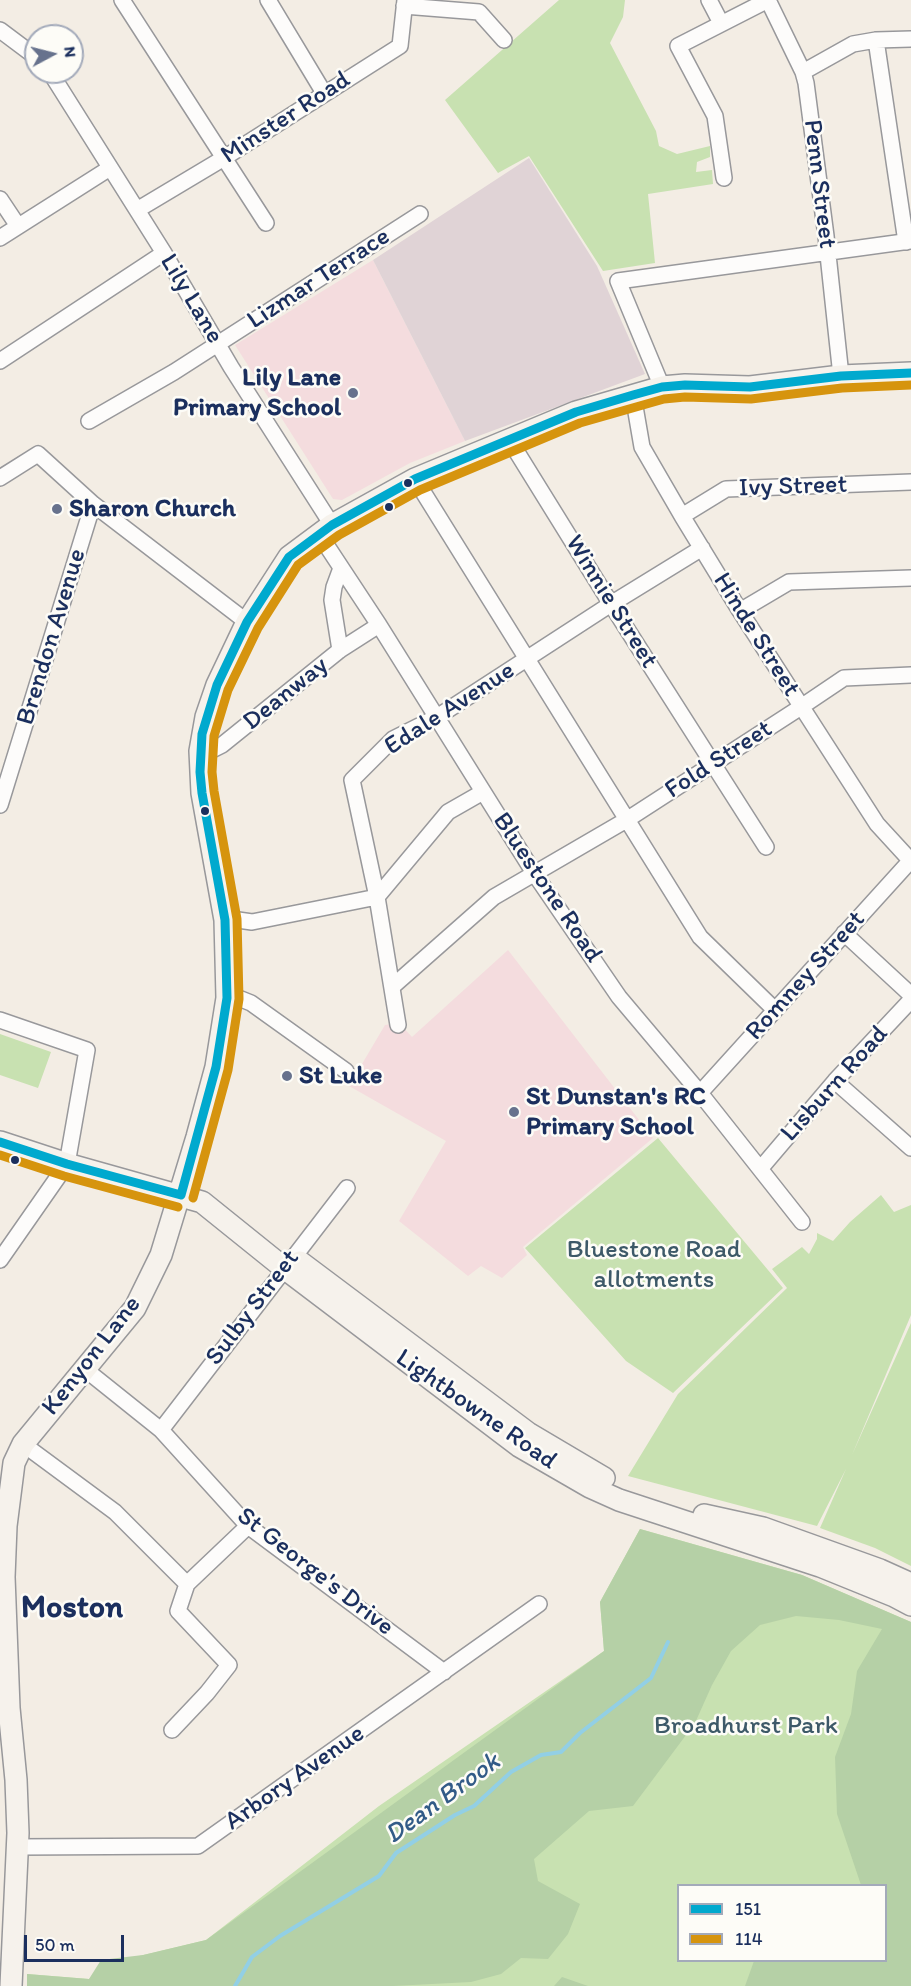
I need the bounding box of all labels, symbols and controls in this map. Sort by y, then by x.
north arrow [24,24,84,84]
text: N [60,45,80,59]
street label: Minster Road [216,65,356,171]
street label: Penn Street [796,118,842,250]
street label: Lizmar Terrace [242,221,396,337]
street label: Lily Lane [152,249,230,349]
place label: Lily Lane Primary School [173,362,341,424]
marker: Lily Lane Primary School [346,386,360,400]
street label: Ivy Street [738,470,848,504]
unlabelled marker [402,477,414,489]
place label: Sharon Church [69,493,236,525]
unlabelled marker [383,501,395,513]
marker: Sharon Church [50,502,64,516]
street label: Winnie Street [558,530,664,674]
street label: Brendon Avenue [10,545,94,729]
street label: Hinde Street [706,567,806,703]
street label: Deanway [237,650,335,738]
street label: Edale Avenue [379,655,521,763]
street label: Fold Street [659,714,779,806]
unlabelled marker [199,805,211,817]
street label: Bluestone Road [485,807,609,969]
street label: Romney Street [740,905,872,1047]
street label: Lisburn Road [775,1019,895,1149]
place label: St Luke [299,1060,382,1092]
marker: St Luke [280,1069,294,1083]
place label: St Dunstan's RC Primary School [526,1081,706,1142]
marker: St Dunstan's RC Primary School [507,1105,521,1119]
unlabelled marker [9,1154,21,1166]
park label: Bluestone Road allotments [567,1234,741,1296]
street label: Sulby Street [199,1244,307,1372]
street label: Kenyon Lane [36,1290,148,1422]
street label: Lightbowne Road [389,1343,563,1477]
street label: St George's Drive [230,1501,400,1643]
district label: Moston [21,1590,123,1628]
park label: Broadhurst Park [654,1710,838,1742]
street label: Arbory Avenue [219,1718,371,1838]
water label: Dean Brook [379,1746,507,1852]
legend [677,1884,887,1962]
text: 151 [735,1898,761,1920]
scale bar [27,1923,128,1961]
text: 114 [735,1928,763,1950]
text: 50 m [35,1934,75,1956]

